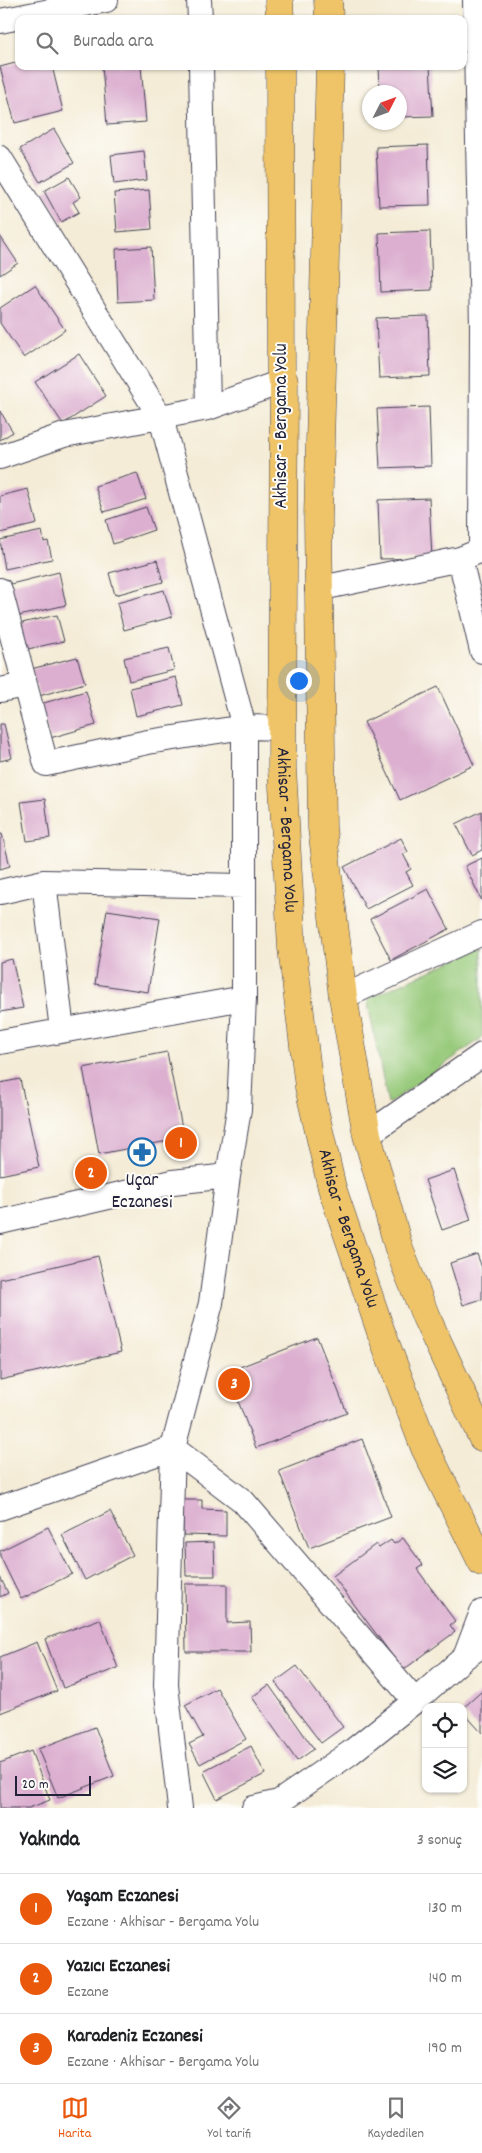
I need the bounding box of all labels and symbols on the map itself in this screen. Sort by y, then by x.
north arrow [362,85,407,130]
street label: Akhisar - Bergama Yolu [269,343,296,509]
your location [286,668,312,694]
street label: Akhisar - Bergama Yolu [268,747,304,914]
pin: 1 [165,1124,197,1162]
pharmacy icon: Uçar Eczanesi [127,1137,157,1167]
street label: Akhisar - Bergama Yolu [310,1146,385,1312]
pin: 2 [75,1154,107,1192]
place label: Uçar Eczanesi [111,1168,173,1217]
pin: 3 [218,1365,250,1403]
scale bar [15,1773,91,1796]

